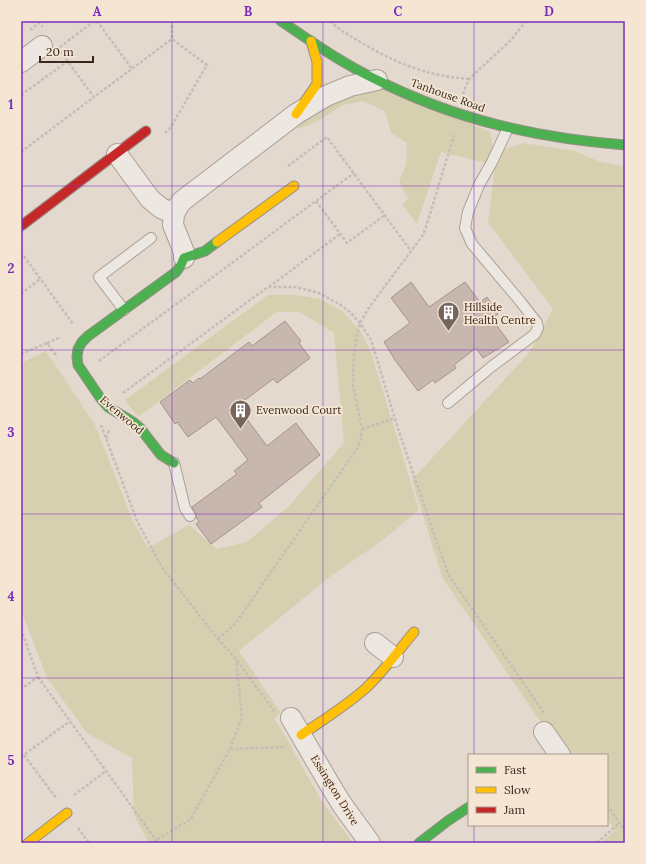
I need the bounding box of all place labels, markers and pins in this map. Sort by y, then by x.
building icon: Hillside Health Centre [436,300,462,333]
place label: Hillside Health Centre [464,300,536,327]
building icon: Evenwood Court [228,397,254,430]
place label: Evenwood Court [256,403,342,417]

